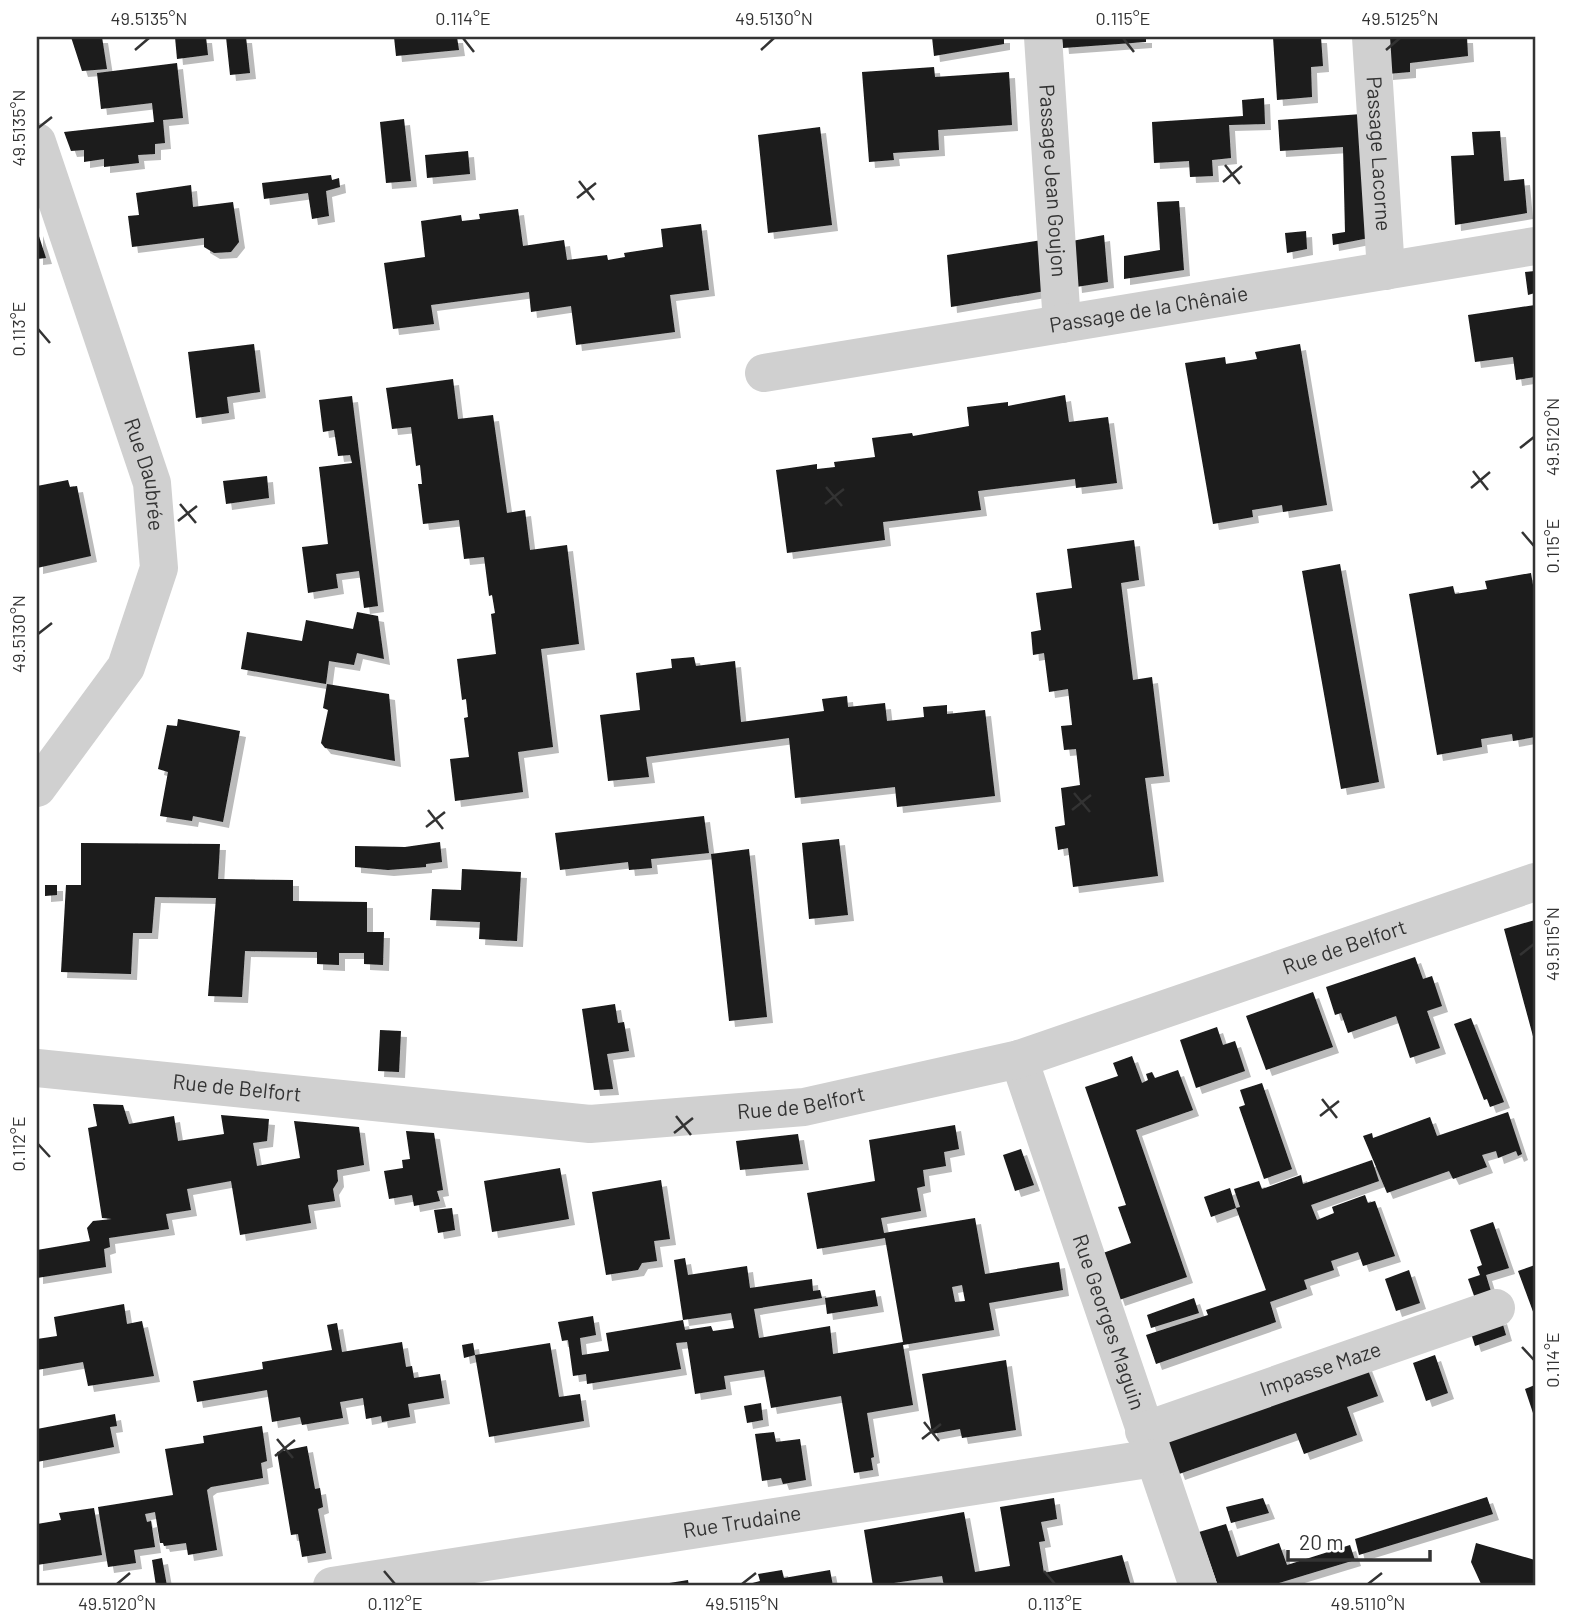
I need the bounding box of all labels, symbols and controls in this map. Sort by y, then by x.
text: 49.5135°N [111,7,187,29]
text: 0.114°E [435,7,491,29]
text: 49.5130°N [735,7,813,29]
text: 0.115°E [1096,7,1150,29]
text: 49.5125°N [1361,7,1439,29]
street label: Passage Lacorne [1363,75,1397,232]
street label: Passage Jean Goujon [1035,83,1073,278]
text: 49.5135°N [7,90,29,166]
street label: Passage de la Chênaie [1047,279,1250,337]
text: 0.113°E [7,302,29,356]
text: 49.5120°N [1541,398,1563,476]
street label: Rue Daubrée [120,414,170,532]
text: 0.115°E [1541,519,1563,573]
text: 49.5130°N [7,595,29,673]
text: 49.5115°N [1541,907,1563,981]
street label: Rue de Belfort [1279,913,1409,979]
street label: Rue de Belfort [172,1068,303,1106]
street label: Rue de Belfort [736,1080,867,1123]
text: 0.112°E [7,1116,29,1172]
street label: Rue Georges Maguin [1068,1231,1151,1413]
text: 0.114°E [1541,1332,1563,1388]
street label: Impasse Maze [1256,1335,1384,1401]
street label: Rue Trudaine [681,1499,803,1542]
scale bar [1288,1518,1430,1562]
text: 20 m [1299,1529,1344,1554]
text: 49.5120°N [78,1592,156,1614]
text: 0.112°E [367,1592,423,1614]
text: 49.5115°N [705,1592,779,1614]
text: 0.113°E [1028,1592,1082,1614]
text: 49.5110°N [1331,1592,1405,1614]

